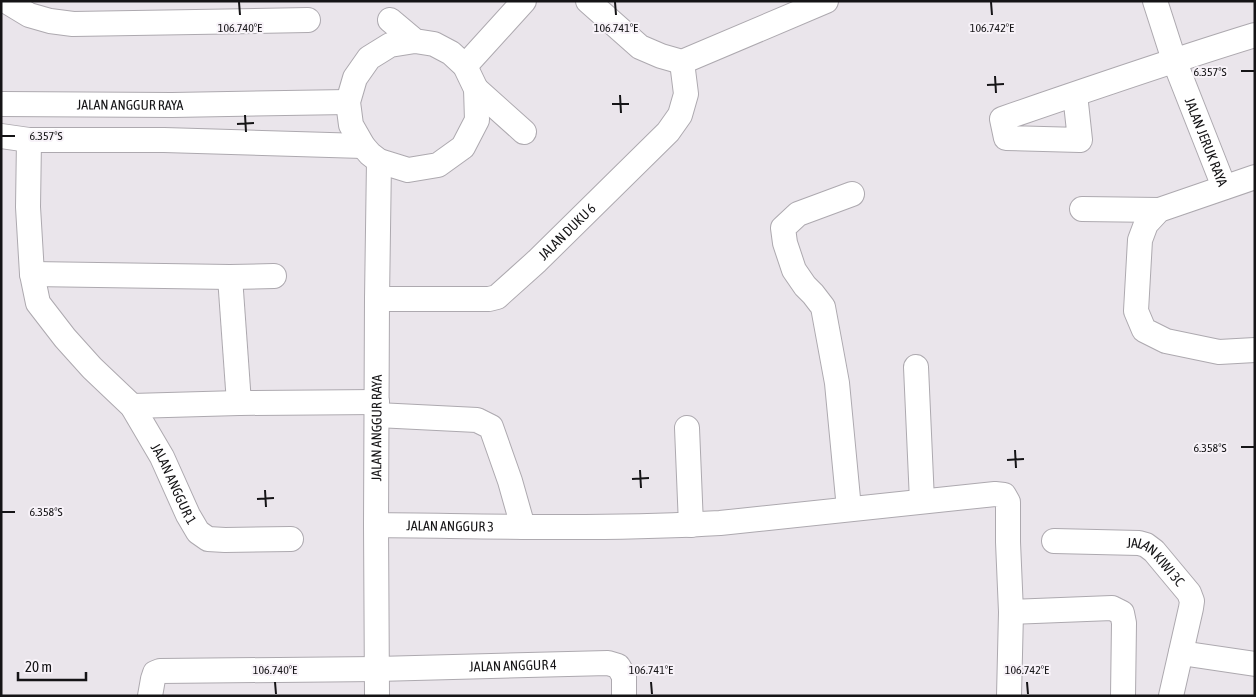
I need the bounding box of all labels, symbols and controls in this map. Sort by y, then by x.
text: 106.740°E [218,21,262,35]
text: 106.741°E [594,21,638,35]
text: 106.742°E [970,21,1014,35]
text: 6.357°S [1193,65,1227,79]
street label: JALAN JERUK RAYA [1182,95,1231,189]
street label: JALAN ANGGUR RAYA [77,96,184,113]
text: 6.357°S [29,129,63,143]
street label: JALAN DUKU 6 [535,200,599,263]
street label: JALAN ANGGUR RAYA [368,375,385,481]
street label: JALAN ANGGUR 1 [148,440,200,527]
text: 6.358°S [1193,441,1227,455]
text: 6.358°S [29,505,63,519]
street label: JALAN ANGGUR 3 [406,517,494,535]
street label: JALAN KIWI 3C [1126,535,1188,590]
scale bar [18,650,85,682]
street label: JALAN ANGGUR 4 [469,656,557,675]
text: 20 m [25,658,52,675]
text: 106.740°E [253,663,297,677]
text: 106.741°E [629,663,673,677]
text: 106.742°E [1005,663,1049,677]

